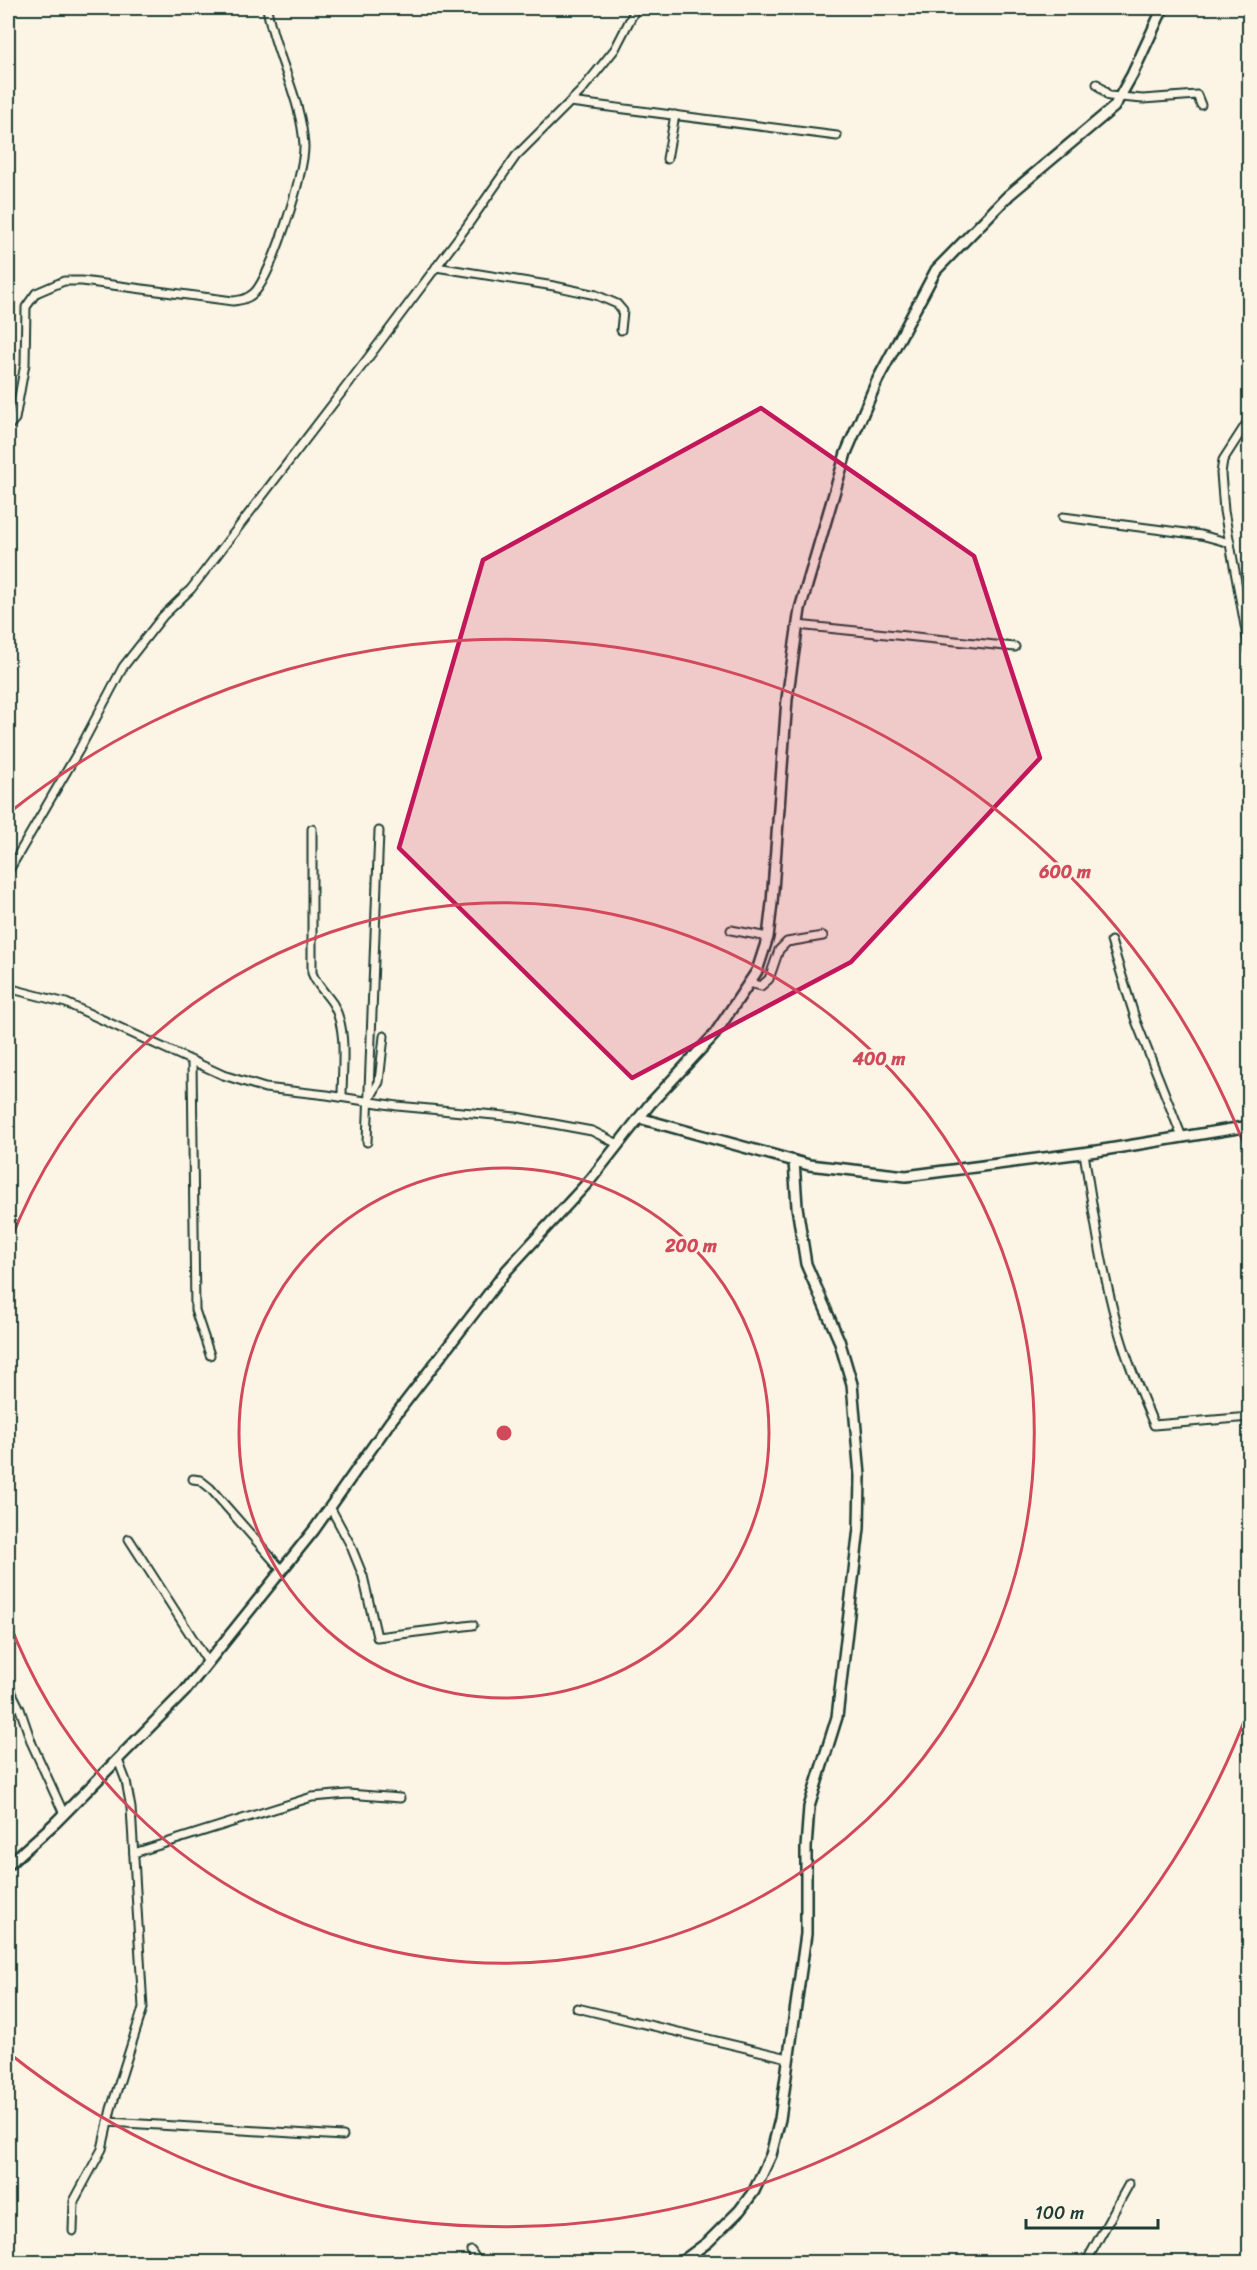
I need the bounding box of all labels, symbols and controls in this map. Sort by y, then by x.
text: 600 m [1038,856,1091,888]
text: 400 m [852,1043,905,1075]
text: 200 m [664,1230,717,1262]
centre of rings [494,1423,514,1443]
scale bar [1026,2192,1158,2230]
text: 100 m [1035,2197,1084,2229]

